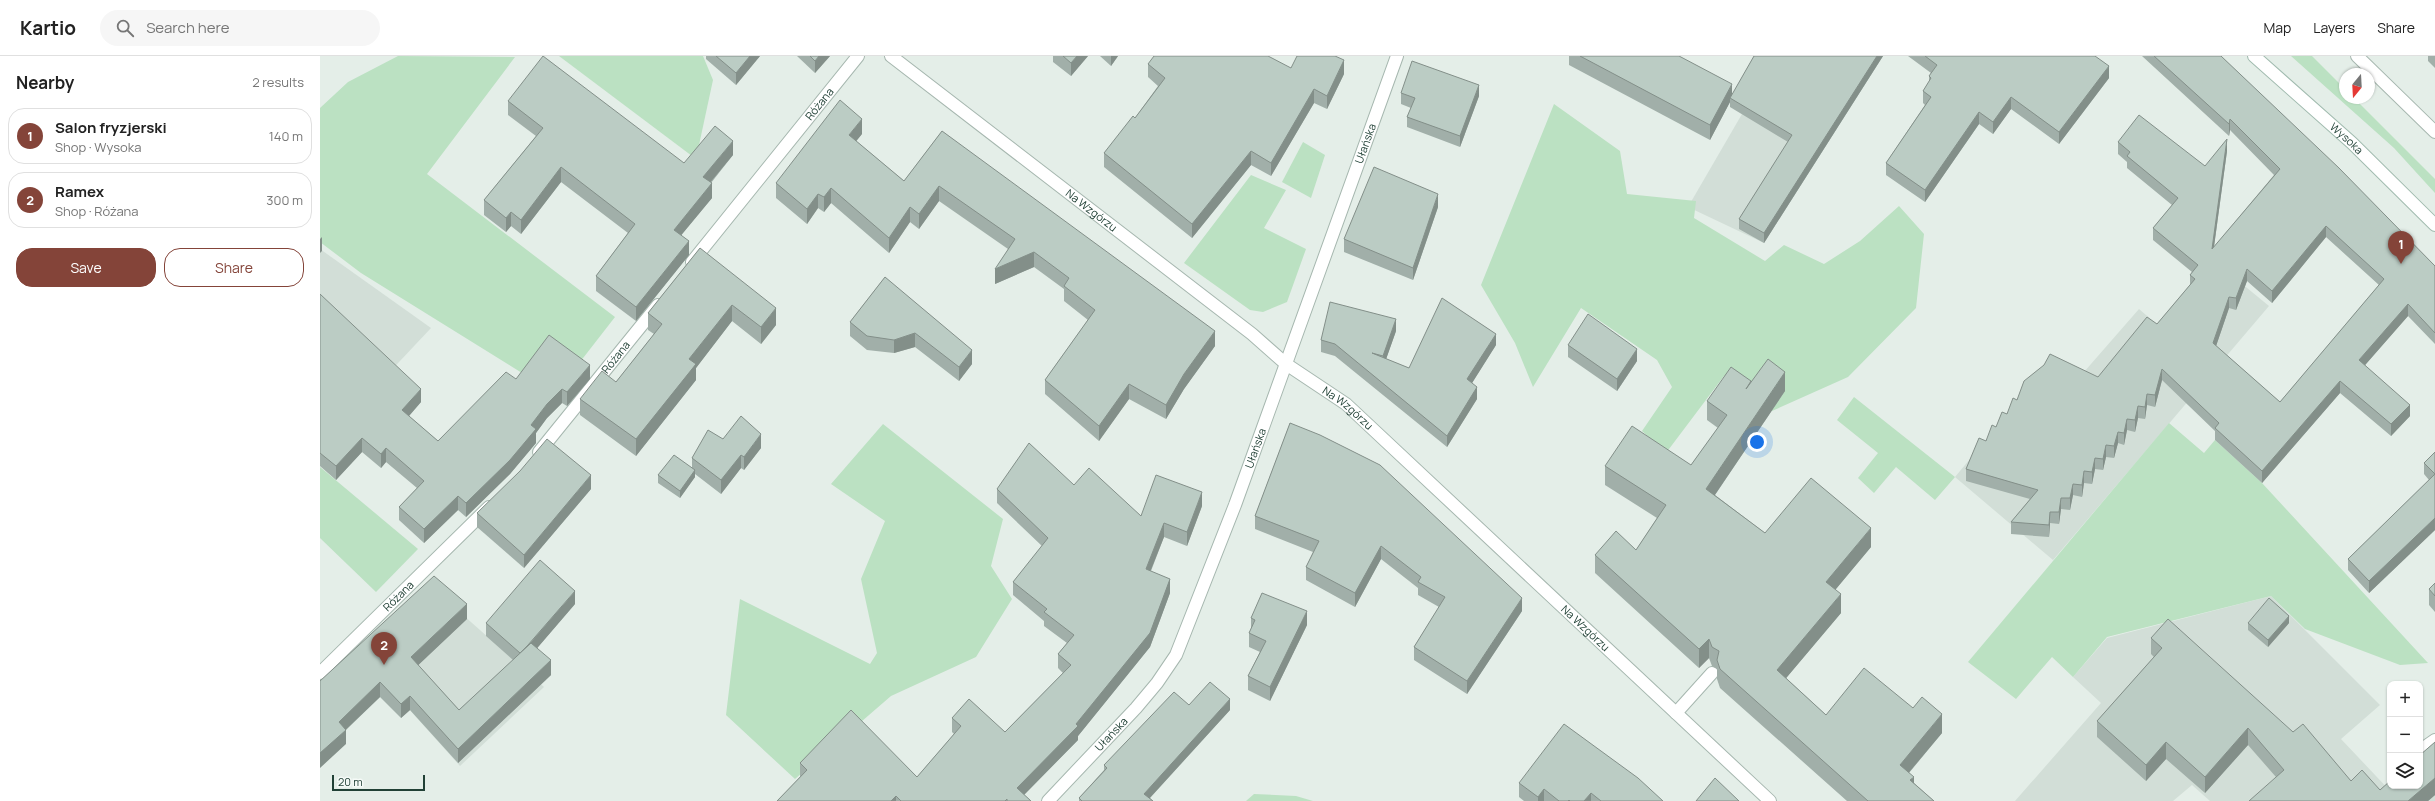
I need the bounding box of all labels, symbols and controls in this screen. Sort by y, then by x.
search box [100,10,380,46]
text: Kartio [20,15,76,41]
icon: search [114,17,136,39]
text: Search here [146,17,230,38]
text: Map [2263,18,2291,37]
text: Layers [2313,18,2355,37]
text: Share [2377,18,2415,37]
north arrow [2339,68,2375,104]
text: Nearby [16,71,74,94]
text: 2 results [252,73,304,91]
street label: Różana [801,84,837,123]
text: Salon fryzjerski [55,117,167,138]
street label: Wysoka [2327,119,2367,157]
street label: Ułańska [1351,121,1379,166]
text: 1 [27,127,33,145]
text: 140 m [269,127,303,145]
text: Shop · Wysoka [55,138,141,156]
text: Ramex [55,181,104,202]
street label: Na Wzgórzu [1063,185,1121,235]
text: 2 [26,191,34,209]
text: 300 m [266,191,303,209]
text: Shop · Różana [55,202,139,220]
pin: 1 [2388,231,2414,264]
button: Save [16,248,156,287]
button: Share [164,248,304,287]
street label: Różana [598,338,633,376]
street label: Na Wzgórzu [1320,383,1377,433]
street label: Ułańska [1241,426,1269,470]
your location [1747,432,1767,452]
street label: Różana [379,577,417,614]
street label: Na Wzgórzu [1558,601,1613,654]
pin: 2 [371,632,397,665]
map controls [2387,681,2423,789]
button: + [2387,681,2423,717]
street label: Ułańska [1091,714,1131,754]
button: − [2387,717,2423,753]
button: layers [2387,753,2423,789]
scale bar [332,773,425,792]
text: 20 m [338,774,363,789]

